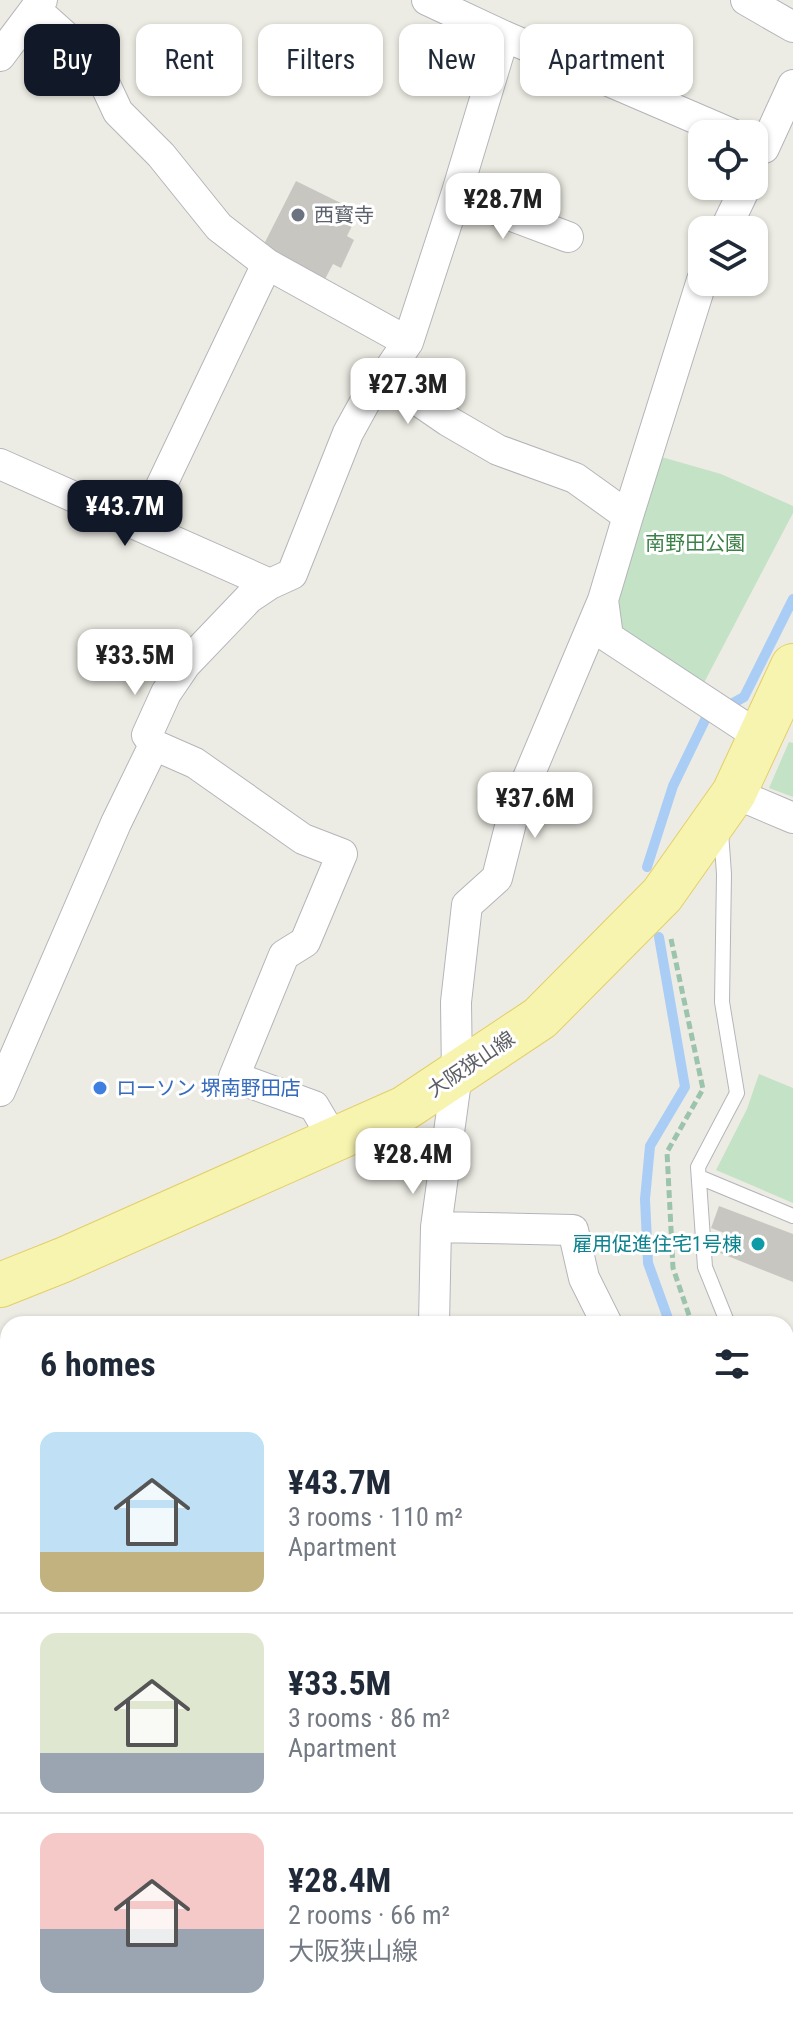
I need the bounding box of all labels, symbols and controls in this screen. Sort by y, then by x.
chip: Buy [24,24,120,96]
chip: Rent [136,24,242,96]
chip: Filters [258,24,383,96]
chip: New [399,24,504,96]
chip: Apartment [520,24,693,96]
map controls [688,120,768,296]
button: locate [688,120,768,200]
pin: ¥28.7M [438,173,568,241]
text: ¥28.7M [463,184,543,214]
place label: 西寳寺 [314,203,374,227]
marker: 西寳寺 [289,206,307,224]
button: layers [688,216,768,296]
pin: ¥27.3M [343,358,473,426]
text: ¥27.3M [368,369,448,399]
pin: ¥43.7M [60,480,190,548]
text: ¥43.7M [85,491,165,521]
park label: 南野田公園 [645,531,745,555]
pin: ¥33.5M [70,629,200,697]
text: ¥33.5M [95,640,175,670]
pin: ¥37.6M [470,772,600,840]
text: ¥37.6M [495,783,575,813]
street label: 大阪狭山線 [423,1026,519,1102]
place label: ローソン 堺南野田店 [116,1076,301,1100]
marker: ローソン 堺南野田店 [91,1079,109,1097]
pin: ¥28.4M [348,1128,478,1196]
text: ¥28.4M [373,1139,453,1169]
place label: 雇用促進住宅1号棟 [572,1232,742,1256]
marker: 雇用促進住宅1号棟 [749,1235,767,1253]
icon: filters [710,1342,754,1386]
text: 6 homes [40,1344,156,1384]
text: ¥43.7M [288,1462,391,1502]
icon: home [104,1464,200,1560]
text: 3 rooms · 110 m² [288,1502,463,1532]
text: Apartment [288,1532,397,1562]
text: ¥33.5M [288,1663,391,1703]
icon: home [104,1665,200,1761]
text: 3 rooms · 86 m² [288,1703,450,1733]
text: Apartment [288,1733,397,1763]
text: ¥28.4M [288,1860,391,1900]
icon: home [104,1865,200,1961]
text: 2 rooms · 66 m² [288,1900,450,1930]
text: 大阪狭山線 [288,1936,418,1966]

